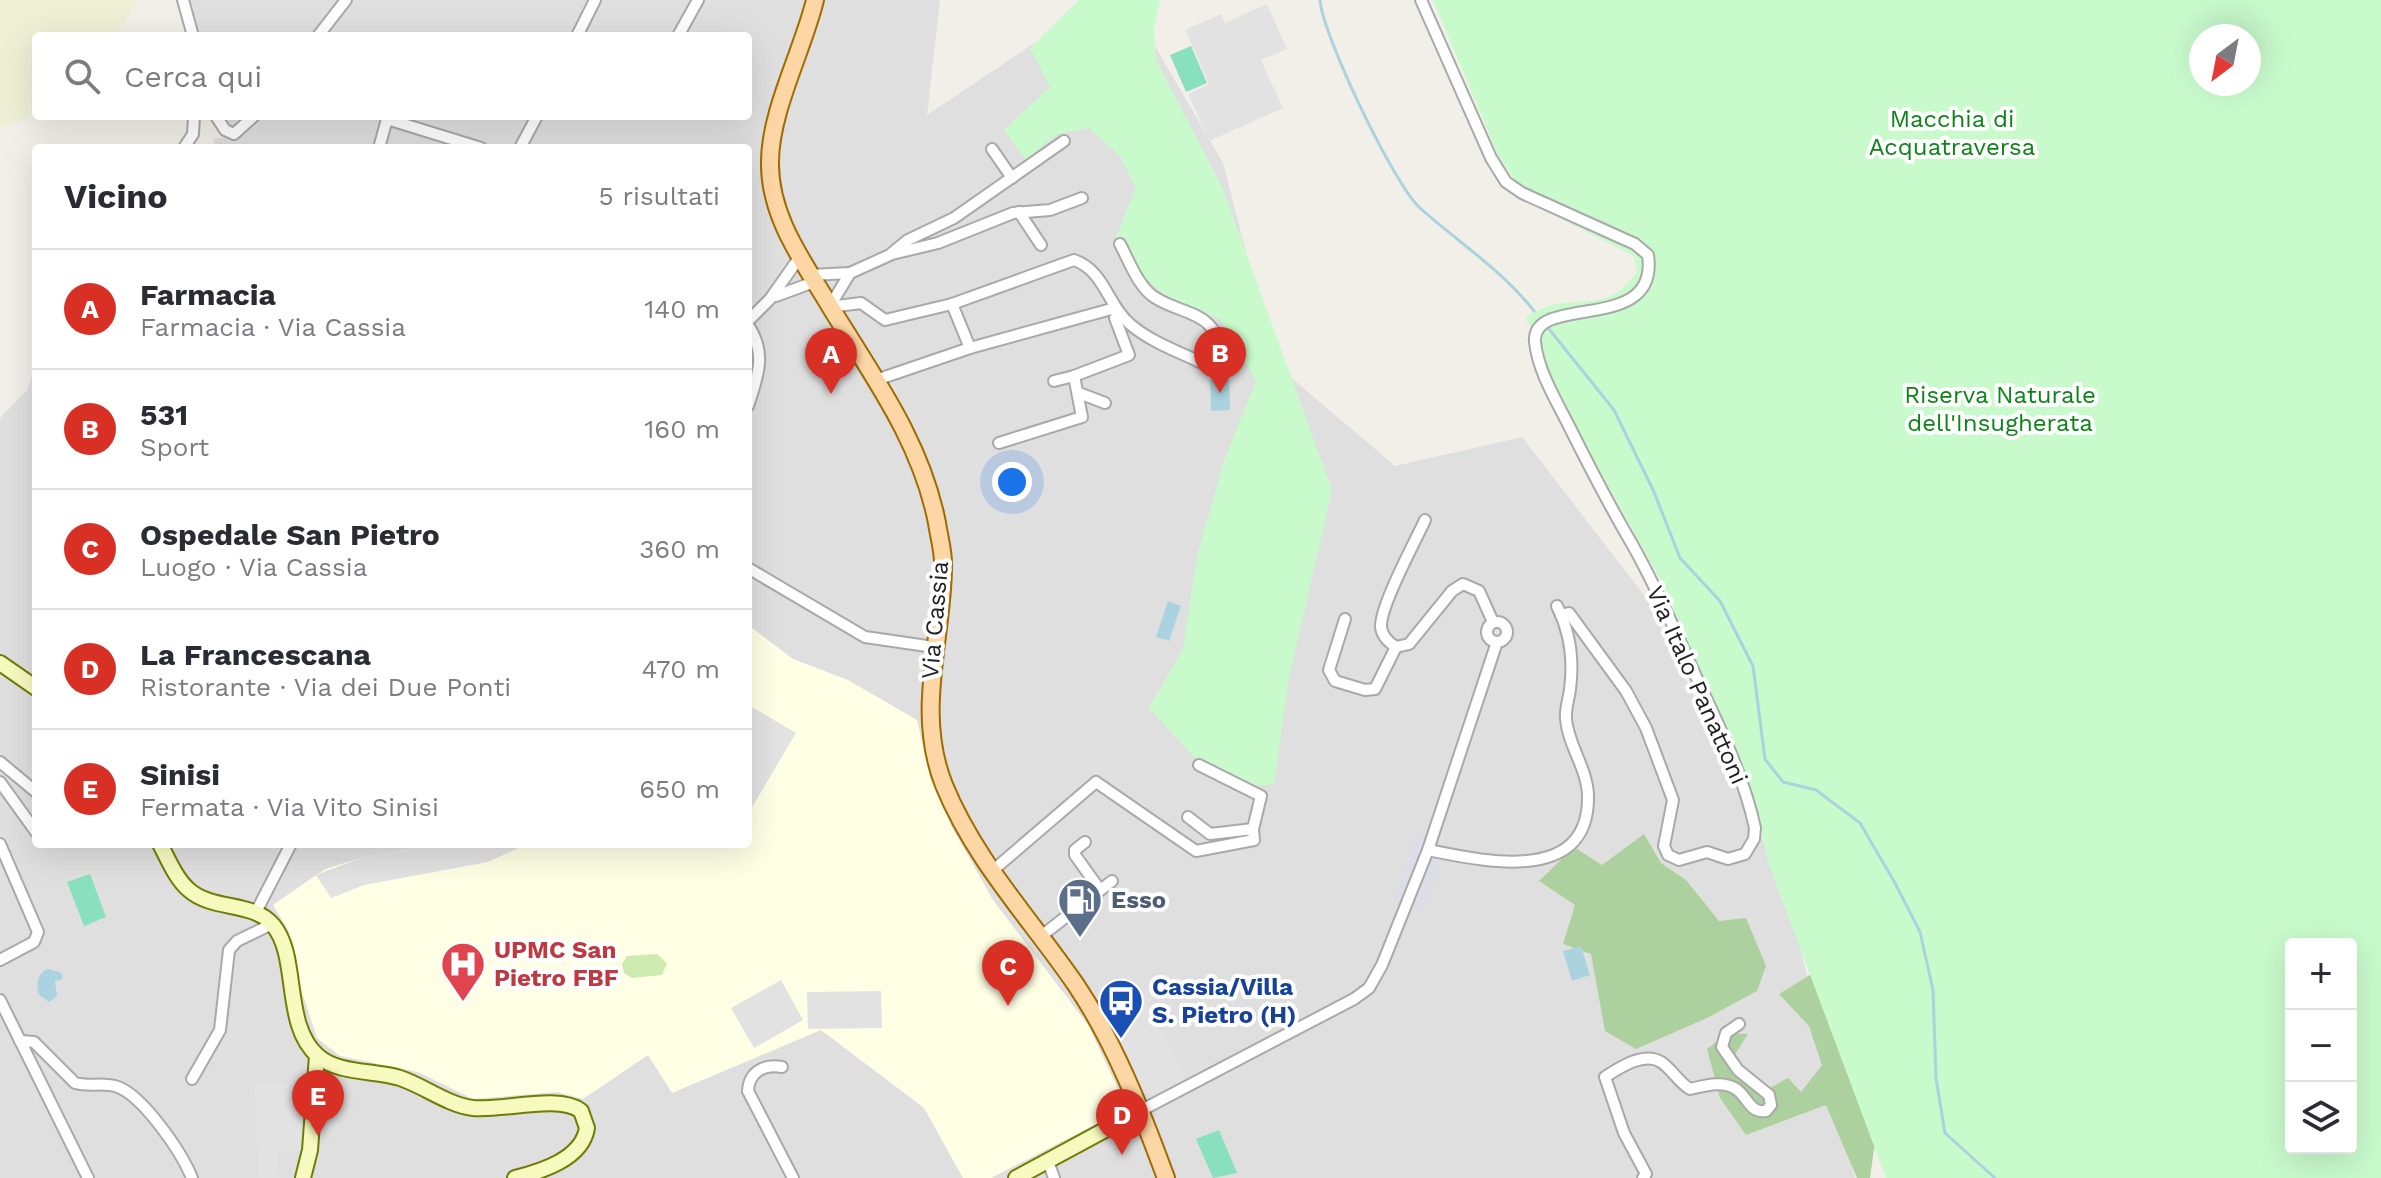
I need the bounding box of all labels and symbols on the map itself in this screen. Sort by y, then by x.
north arrow [2189,24,2261,96]
park label: Macchia di Acquatraversa [1869,105,2035,161]
pin: B [1194,327,1246,393]
pin: A [805,328,857,394]
park label: Riserva Naturale dell'Insugherata [1904,381,2096,437]
your location [992,462,1032,502]
street label: Via Cassia [916,560,954,680]
street label: Via Italo Panattoni [1641,581,1753,789]
fuel station icon: Esso [1056,876,1104,939]
place label: Esso [1111,886,1166,914]
place label: UPMC San Pietro FBF [494,936,619,992]
hospital icon: UPMC San Pietro FBF [439,940,487,1003]
pin: C [982,940,1034,1006]
place label: Cassia/Villa S. Pietro (H) [1152,973,1296,1029]
bus stop icon: Cassia/Villa S. Pietro (H) [1097,977,1145,1040]
pin: E [292,1070,344,1136]
pin: D [1096,1089,1148,1155]

